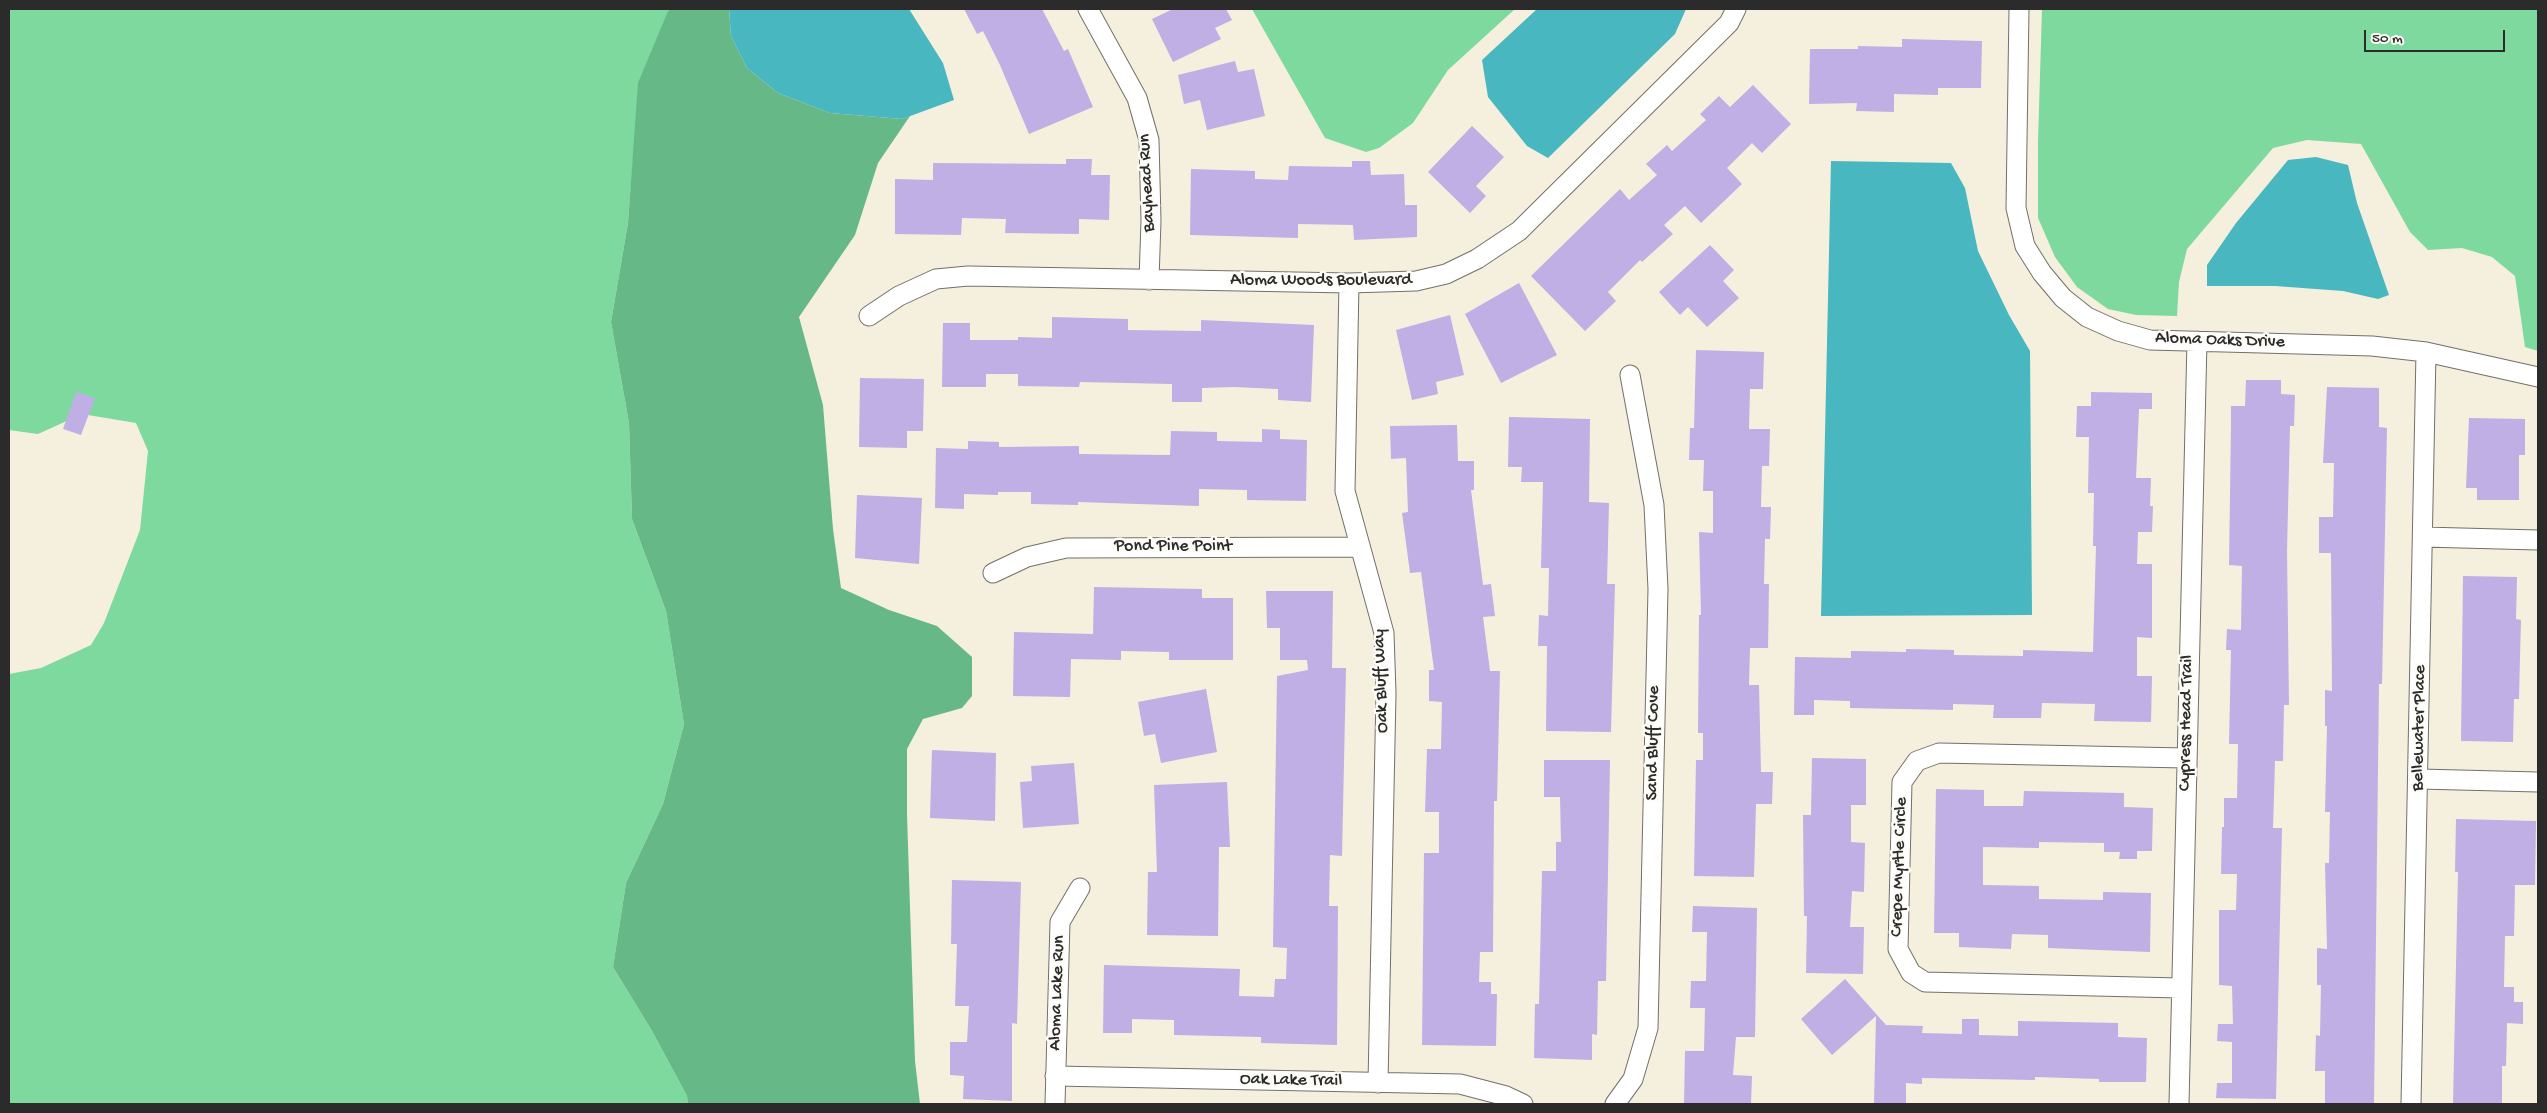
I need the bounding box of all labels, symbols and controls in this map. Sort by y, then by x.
scale bar [2367,20,2508,52]
text: 50 m [2372,30,2403,48]
street label: Bayhead Run [1135,133,1161,233]
street label: Aloma Woods Boulevard [1230,270,1412,292]
street label: Aloma Oaks Drive [2155,328,2285,354]
street label: Pond Pine Point [1114,536,1232,558]
street label: Oak Bluff Way [1369,629,1395,733]
street label: Cypress Head Trail [2175,655,2199,791]
street label: Bellewater Place [2408,665,2432,791]
street label: Sand Bluff Cove [1642,685,1666,801]
street label: Crepe Myrtle Circle [1887,797,1913,937]
street label: Aloma Lake Run [1045,935,1071,1051]
street label: Oak Lake Trail [1240,1069,1342,1093]

